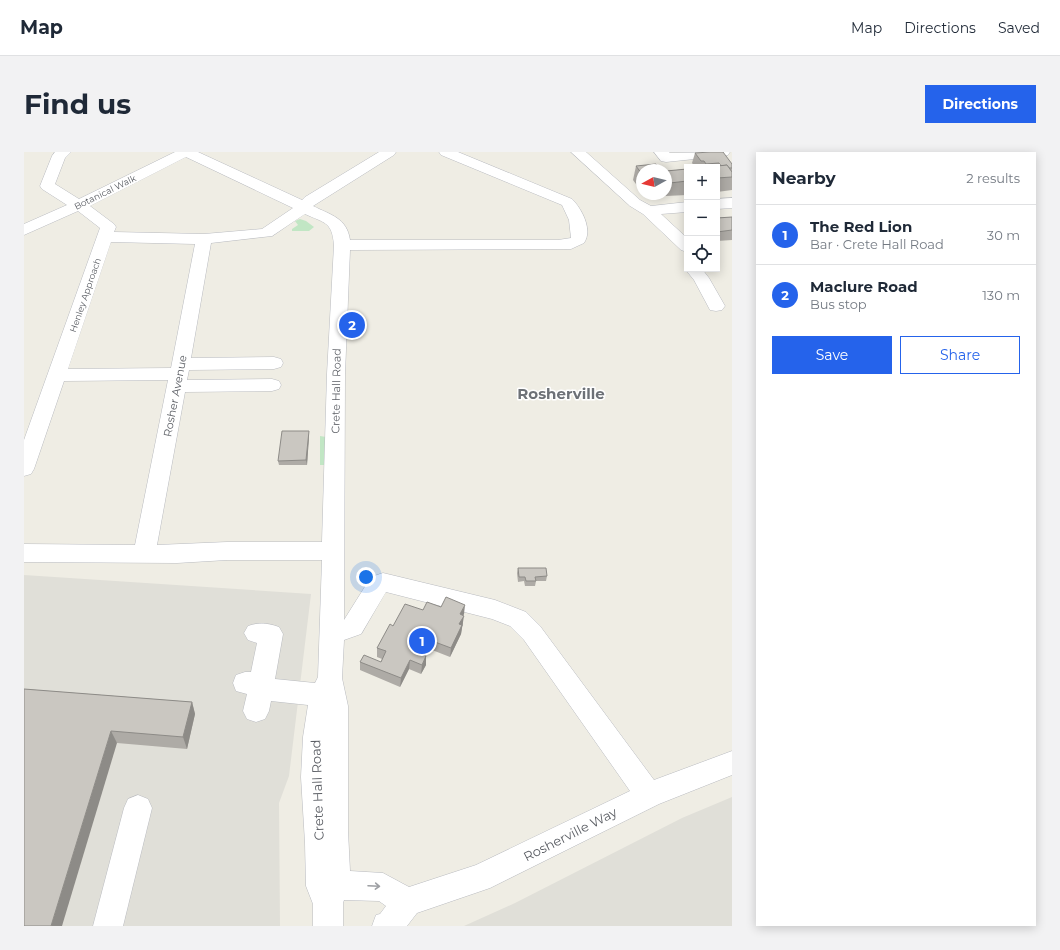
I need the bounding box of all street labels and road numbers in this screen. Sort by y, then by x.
street label: Botanical Walk [72,172,138,212]
street label: Henley Approach [67,256,103,334]
street label: Crete Hall Road [328,348,344,434]
street label: Rosher Avenue [160,354,190,438]
street label: Crete Hall Road [307,739,327,841]
street label: Rosherville Way [521,803,620,864]

